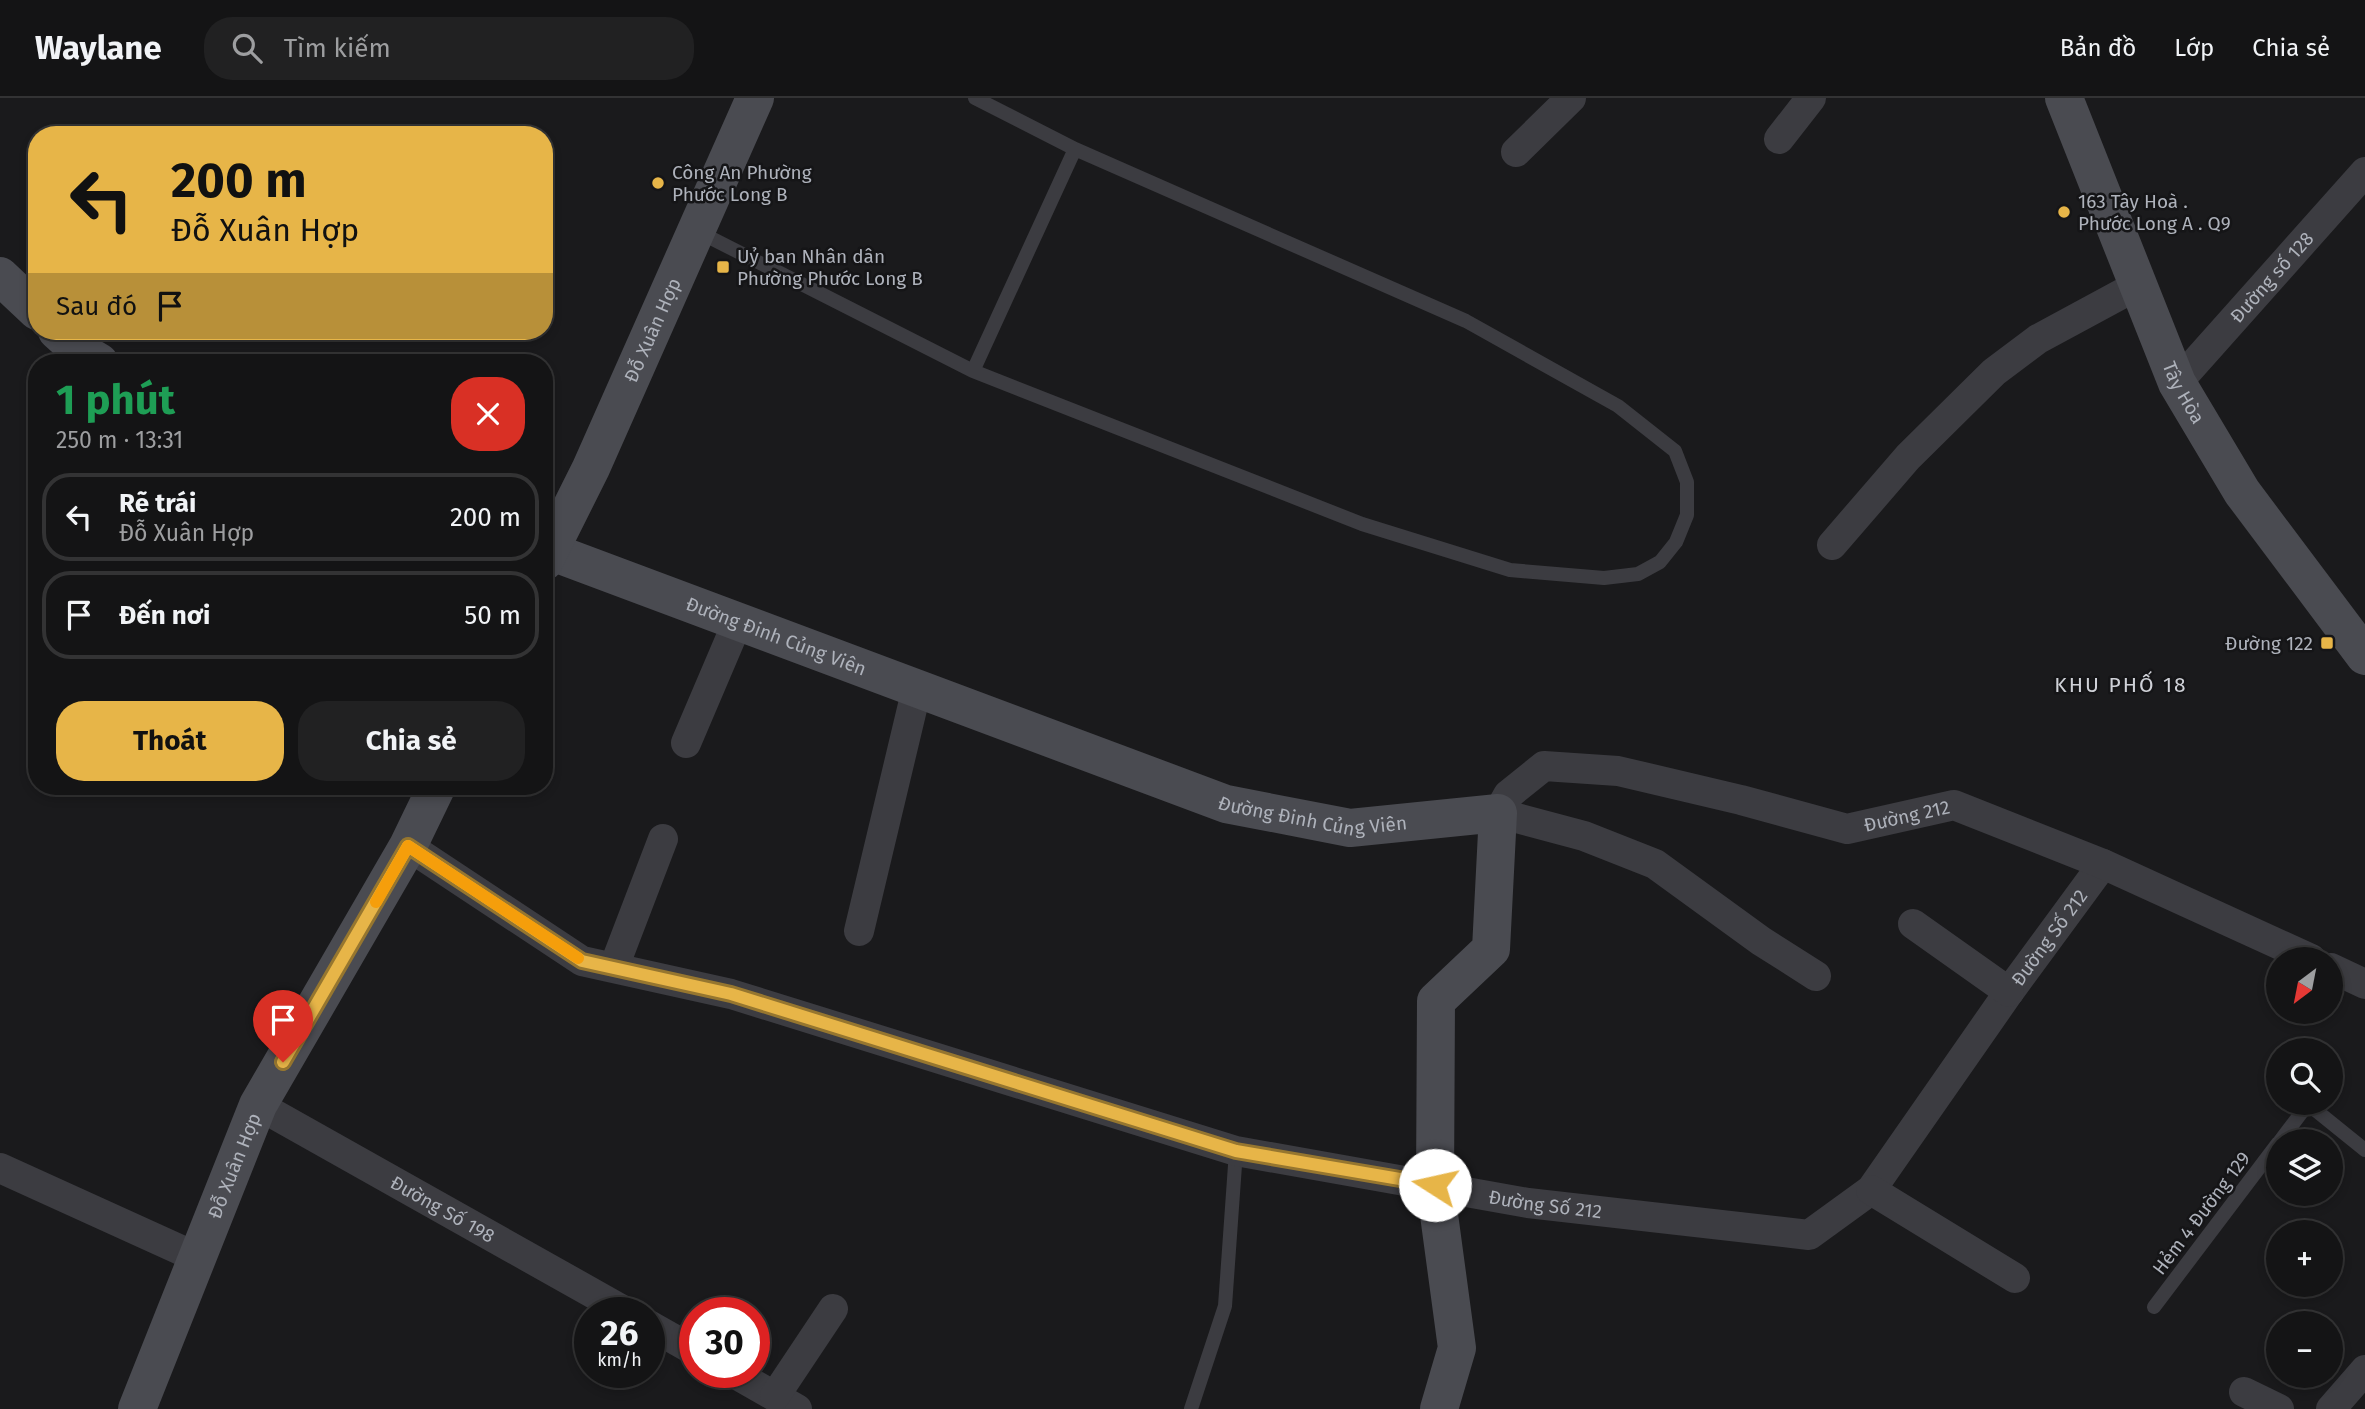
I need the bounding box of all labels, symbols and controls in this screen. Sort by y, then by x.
search box [204,17,694,80]
text: Waylane [35,28,162,68]
icon: search [228,29,266,67]
text: Tìm kiếm [284,33,391,64]
text: Bản đồ [2060,34,2136,62]
text: Lớp [2174,34,2214,62]
text: Chia sẻ [2252,34,2330,62]
text: 200 m [171,151,307,210]
icon: left [56,154,147,245]
place label: Công An Phường Phước Long B [672,161,812,206]
marker: Công An Phường Phước Long B [650,175,666,191]
place label: 163 Tây Hoà . Phước Long A . Q9 [2078,190,2231,235]
marker: 163 Tây Hoà . Phước Long A . Q9 [2056,204,2072,220]
text: Đỗ Xuân Hợp [171,211,359,249]
street label: Đường số 128 [2225,227,2318,328]
place label: Uỷ ban Nhân dân Phường Phước Long B [737,245,923,290]
marker: Uỷ ban Nhân dân Phường Phước Long B [715,259,731,275]
street label: Đỗ Xuân Hợp [619,274,686,386]
icon: arrive [151,287,189,325]
text: Sau đó [56,291,137,322]
street label: Tây Hòa [2158,358,2210,428]
text: 1 phút [56,375,175,425]
button: close [451,377,525,451]
text: 250 m · 13:31 [56,426,183,454]
text: Rẽ trái [119,488,196,519]
icon: left [60,498,98,536]
text: 200 m [450,502,521,533]
text: Đỗ Xuân Hợp [119,519,254,547]
street label: Đường Đinh Củng Viên [683,592,870,681]
icon: arrive [60,596,98,634]
text: Đến nơi [119,600,210,631]
text: 50 m [464,600,521,631]
place label: Đường 122 [2225,632,2313,655]
marker: Đường 122 [2319,635,2335,651]
district label: KHU PHỐ 18 [2054,670,2188,698]
button: Thoát [56,701,284,781]
button: Chia sẻ [298,701,525,781]
street label: Đường Đinh Củng Viên [1215,791,1408,841]
street label: Đường 212 [1862,795,1952,837]
street label: Đường Số 212 [2006,885,2092,991]
north arrow [2266,947,2343,1024]
map controls [2266,947,2343,1388]
pin [253,990,313,1062]
icon: arrive [264,1001,302,1039]
button: search [2266,1038,2343,1115]
street label: Đỗ Xuân Hợp [203,1110,266,1222]
button: layers [2266,1129,2343,1206]
street label: Hẻm 4 Đường 129 [2148,1147,2255,1279]
position arrow [1398,1148,1472,1222]
street label: Đường Số 198 [386,1171,499,1248]
street label: Đường Số 212 [1487,1185,1603,1223]
button: + [2266,1220,2343,1297]
speed limit sign: 30 [679,1297,770,1388]
button: − [2266,1311,2343,1388]
text: 26 [601,1312,638,1354]
text: km/h [597,1349,642,1371]

